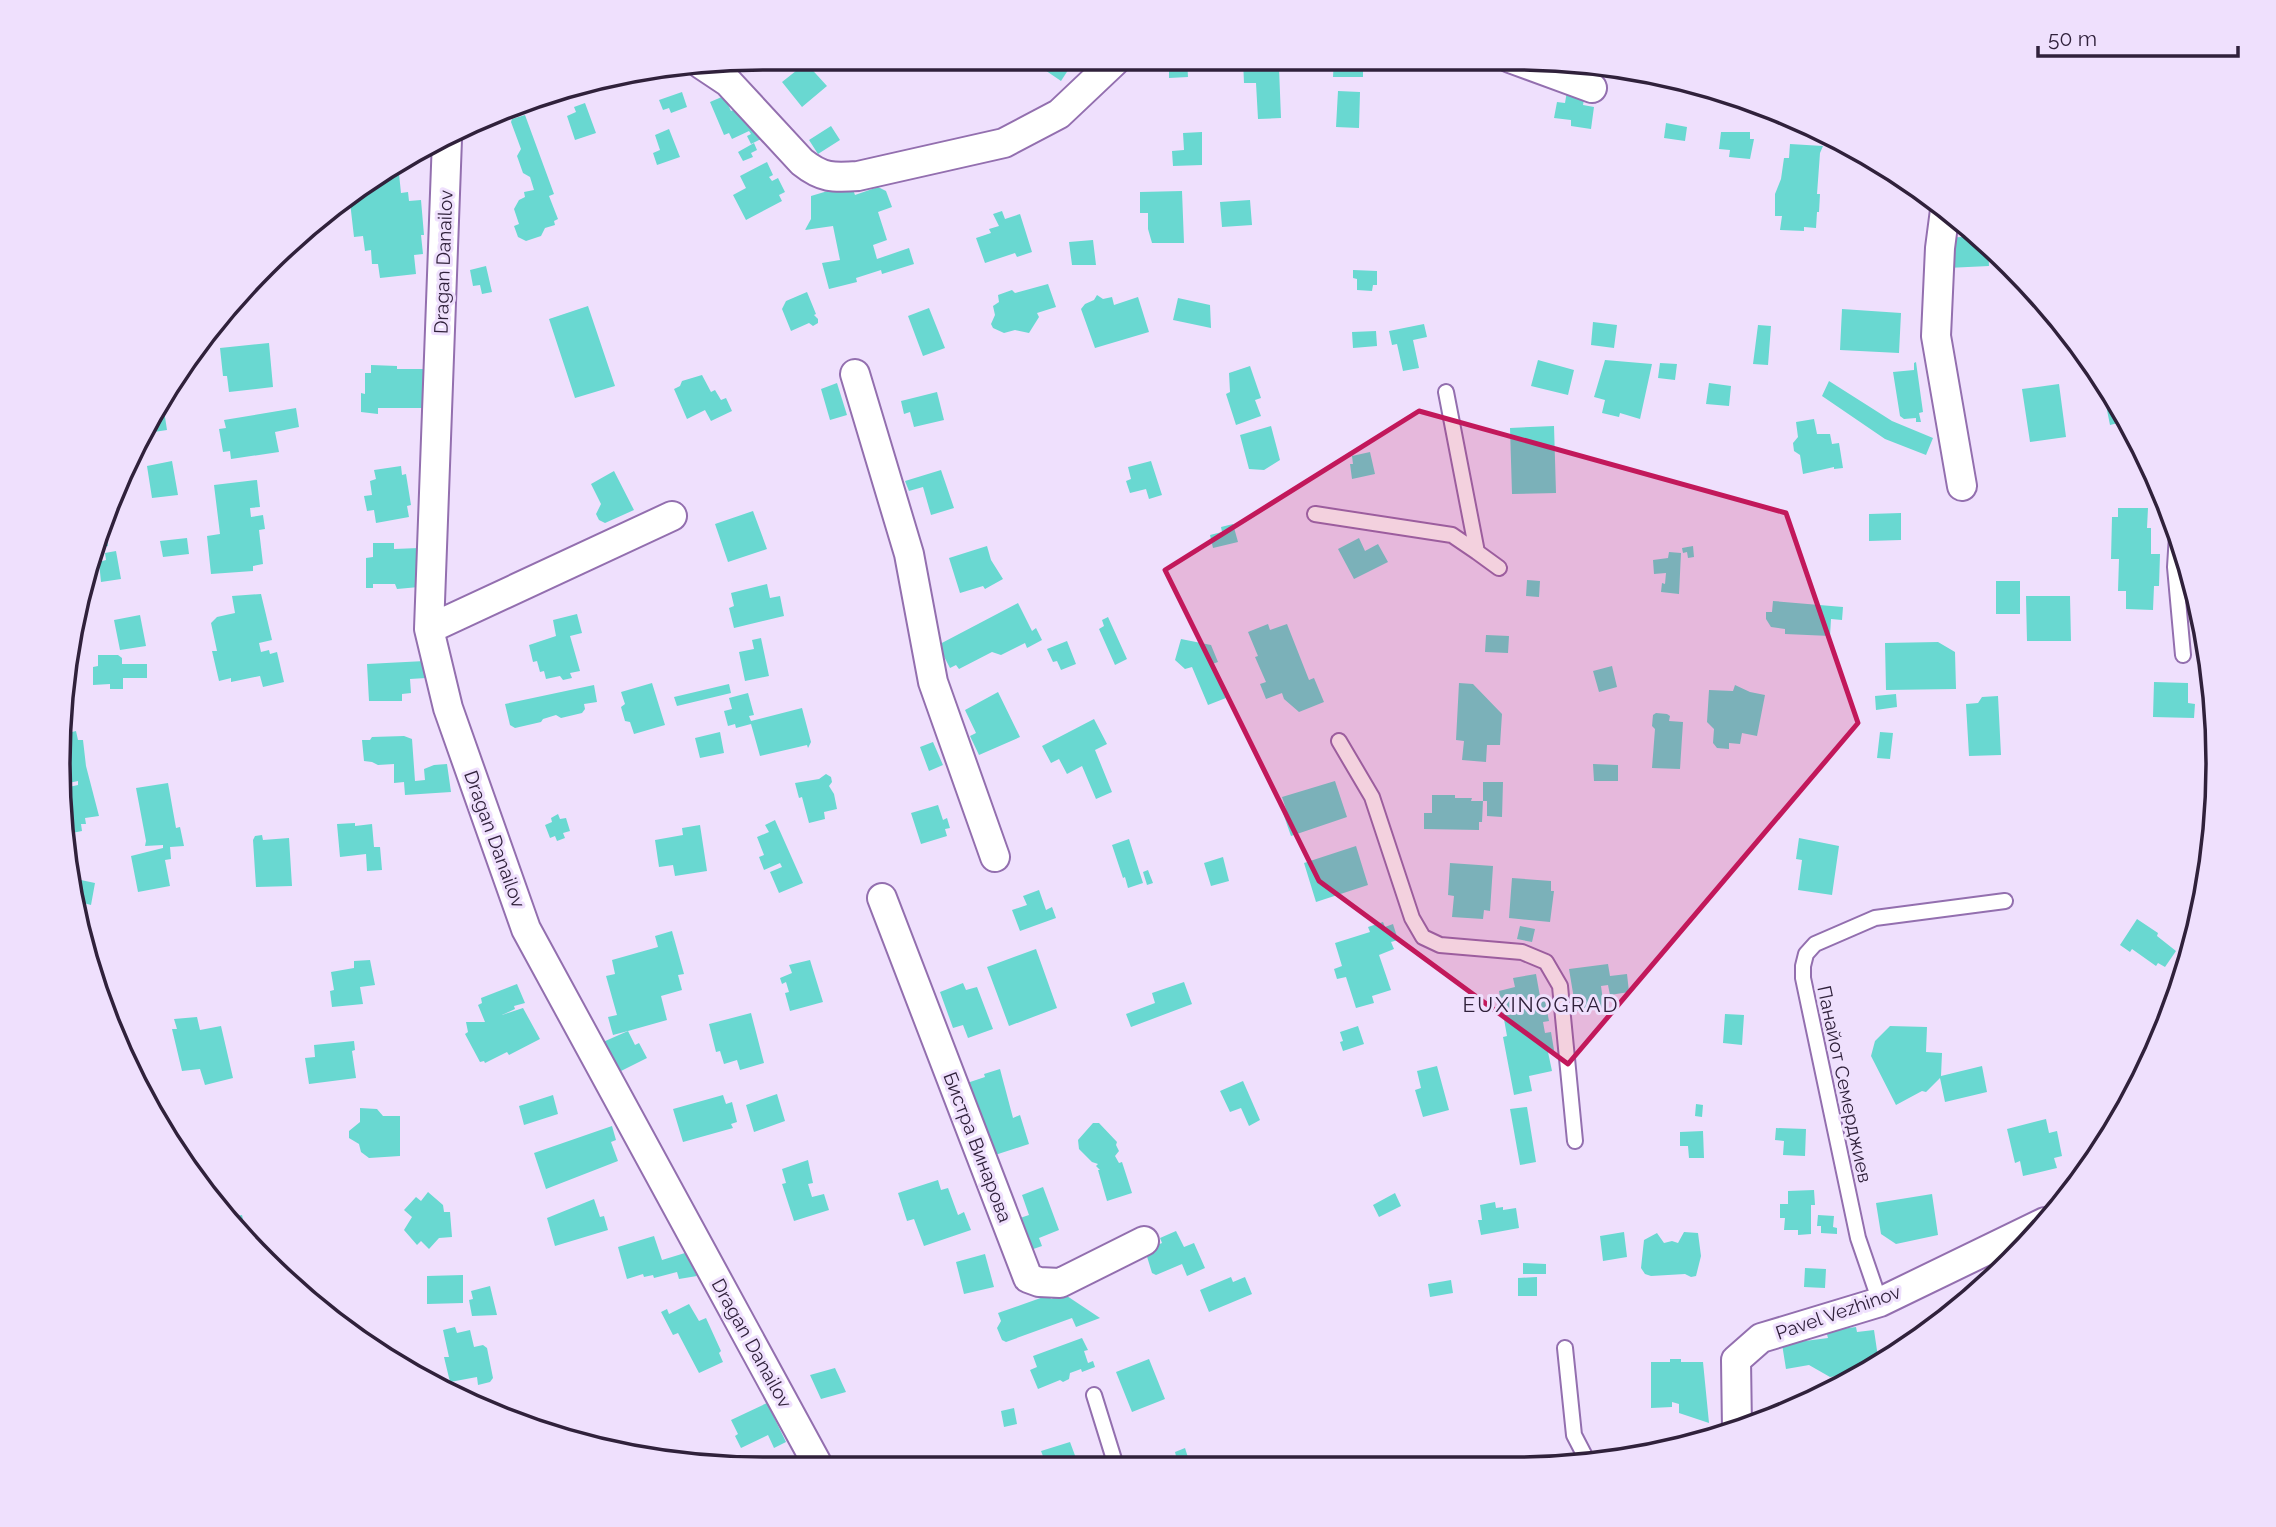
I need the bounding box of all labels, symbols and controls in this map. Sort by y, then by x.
scale bar [2038,14,2238,58]
text: 50 m [2048,26,2097,51]
street label: Dragan Danailov [429,190,457,334]
street label: Dragan Danailov [460,767,530,911]
street label: Панайот Семерджиев [1813,983,1877,1185]
district label: EUXINOGRAD [1463,992,1620,1017]
street label: Бистра Винарова [939,1069,1017,1225]
street label: Dragan Danailov [707,1275,797,1411]
street label: Pavel Vezhinov [1773,1280,1903,1344]

